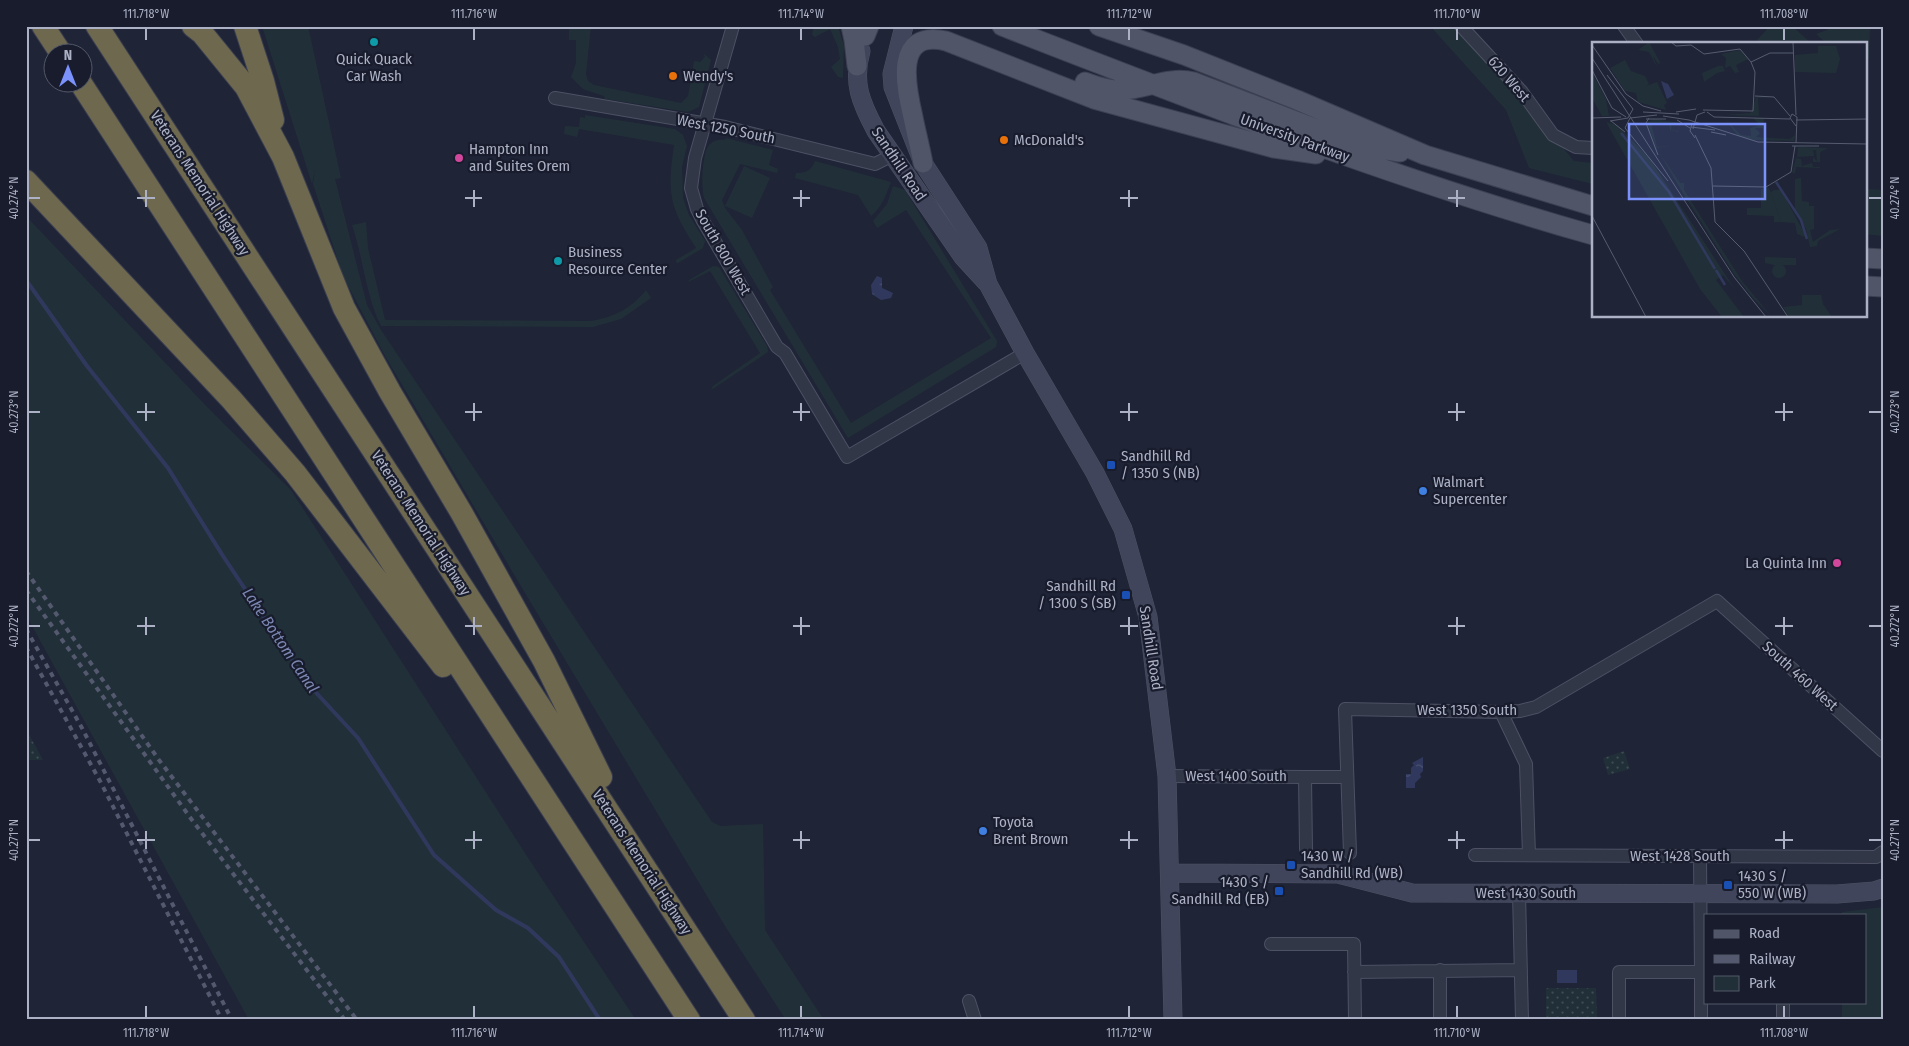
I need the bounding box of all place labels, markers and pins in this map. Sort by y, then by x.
marker: Quick Quack Car Wash [368,36,380,48]
place label: Quick Quack Car Wash [336,50,412,85]
place label: Wendy's [683,67,733,85]
marker: Wendy's [667,70,679,82]
place label: McDonald's [1014,131,1084,149]
marker: McDonald's [998,134,1010,146]
place label: Hampton Inn and Suites Orem [469,140,570,175]
marker: Hampton Inn and Suites Orem [453,152,465,164]
place label: Business Resource Center [568,243,668,278]
marker: Business Resource Center [552,255,564,267]
place label: Sandhill Rd / 1350 S (NB) [1121,447,1200,482]
marker: Sandhill Rd / 1350 S (NB) [1105,459,1117,471]
place label: Walmart Supercenter [1433,473,1508,508]
marker: Walmart Supercenter [1417,485,1429,497]
place label: La Quinta Inn [1745,554,1827,572]
marker: La Quinta Inn [1831,557,1843,569]
place label: Sandhill Rd / 1300 S (SB) [1038,577,1116,612]
marker: Sandhill Rd / 1300 S (SB) [1120,589,1132,601]
place label: Toyota Brent Brown [993,813,1068,848]
marker: Toyota Brent Brown [977,825,989,837]
place label: 1430 W / Sandhill Rd (WB) [1301,847,1403,882]
marker: 1430 W / Sandhill Rd (WB) [1285,859,1297,871]
place label: 1430 S / 550 W (WB) [1738,867,1806,902]
place label: 1430 S / Sandhill Rd (EB) [1172,873,1269,908]
marker: 1430 S / 550 W (WB) [1722,879,1734,891]
marker: 1430 S / Sandhill Rd (EB) [1273,885,1285,897]

